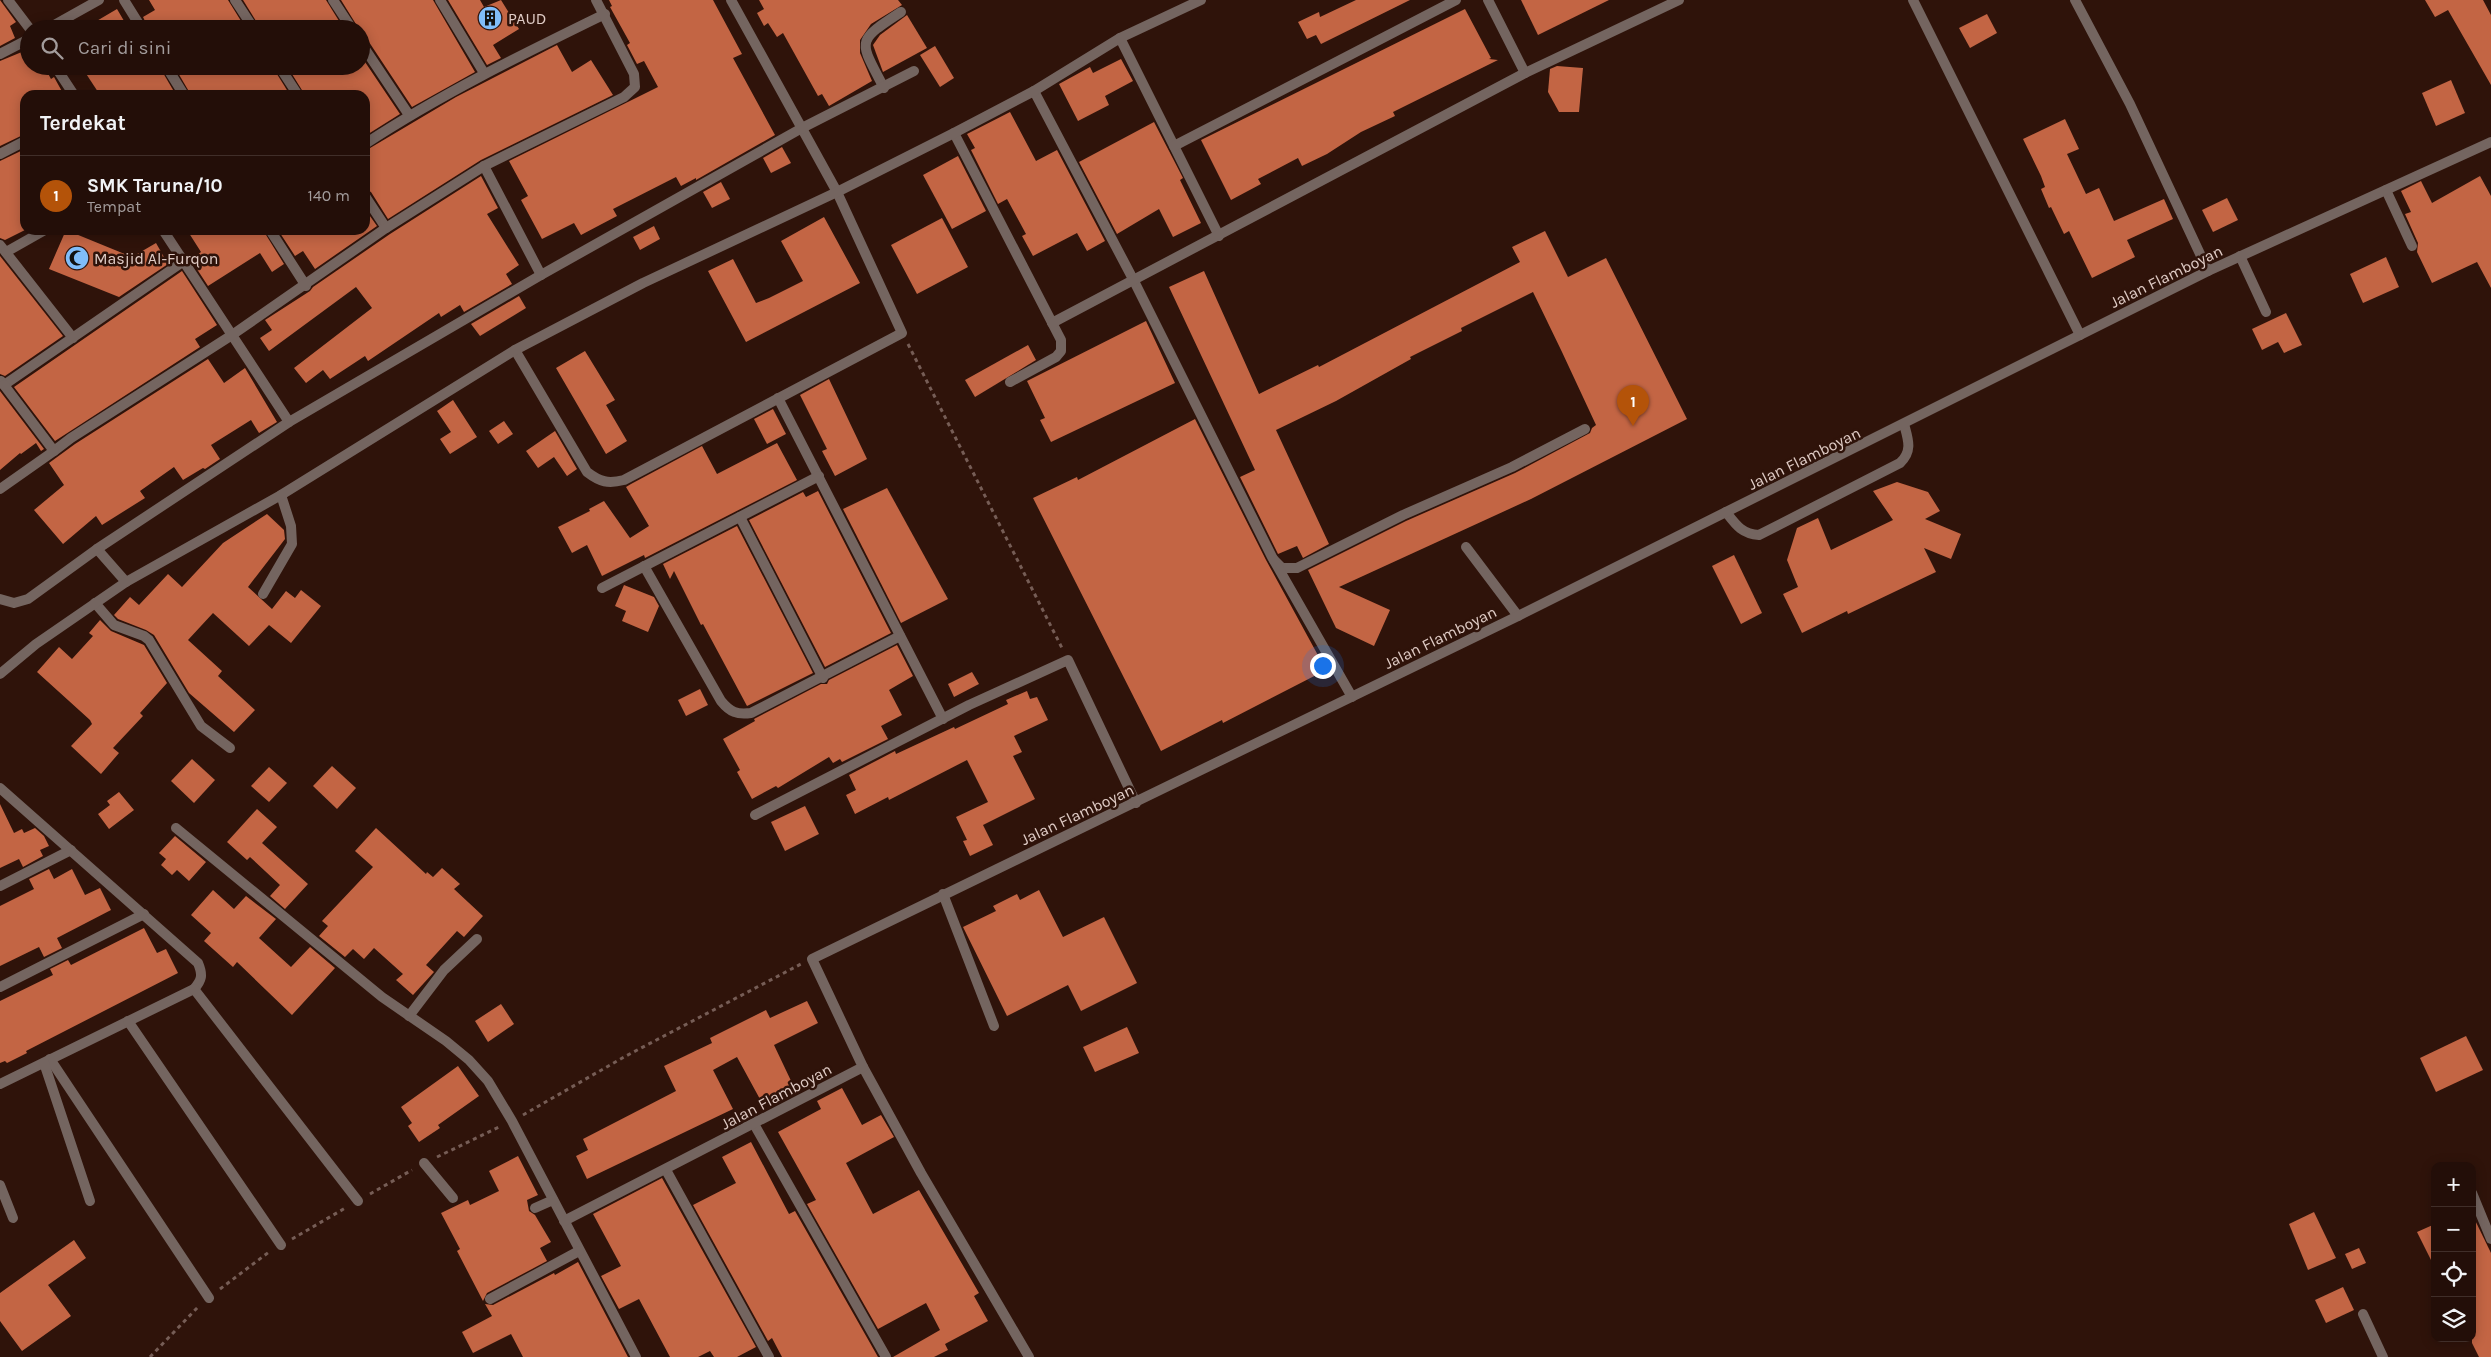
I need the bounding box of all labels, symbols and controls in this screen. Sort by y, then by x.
building icon: PAUD [477,5,503,31]
place label: PAUD [508,9,546,28]
search box [20,20,370,75]
icon: search [38,34,66,62]
text: Cari di sini [78,37,171,59]
text: Terdekat [40,111,126,135]
text: SMK Taruna/10 [87,175,222,197]
text: 1 [53,186,59,205]
text: 140 m [308,186,350,205]
text: Tempat [87,197,141,216]
street label: Jalan Flamboyan [2107,241,2226,312]
mosque icon: Masjid Al-Furqon [64,245,90,271]
place label: Masjid Al-Furqon [94,249,218,268]
pin: 1 [1617,385,1649,426]
street label: Jalan Flamboyan [1745,423,1864,494]
street label: Jalan Flamboyan [1381,602,1500,673]
your location [1310,653,1336,679]
street label: Jalan Flamboyan [1018,780,1137,849]
street label: Jalan Flamboyan [718,1059,835,1134]
map controls [2431,1162,2476,1342]
button: + [2431,1162,2476,1207]
button: − [2431,1207,2476,1252]
button: locate [2431,1252,2476,1297]
button: layers [2431,1297,2476,1342]

